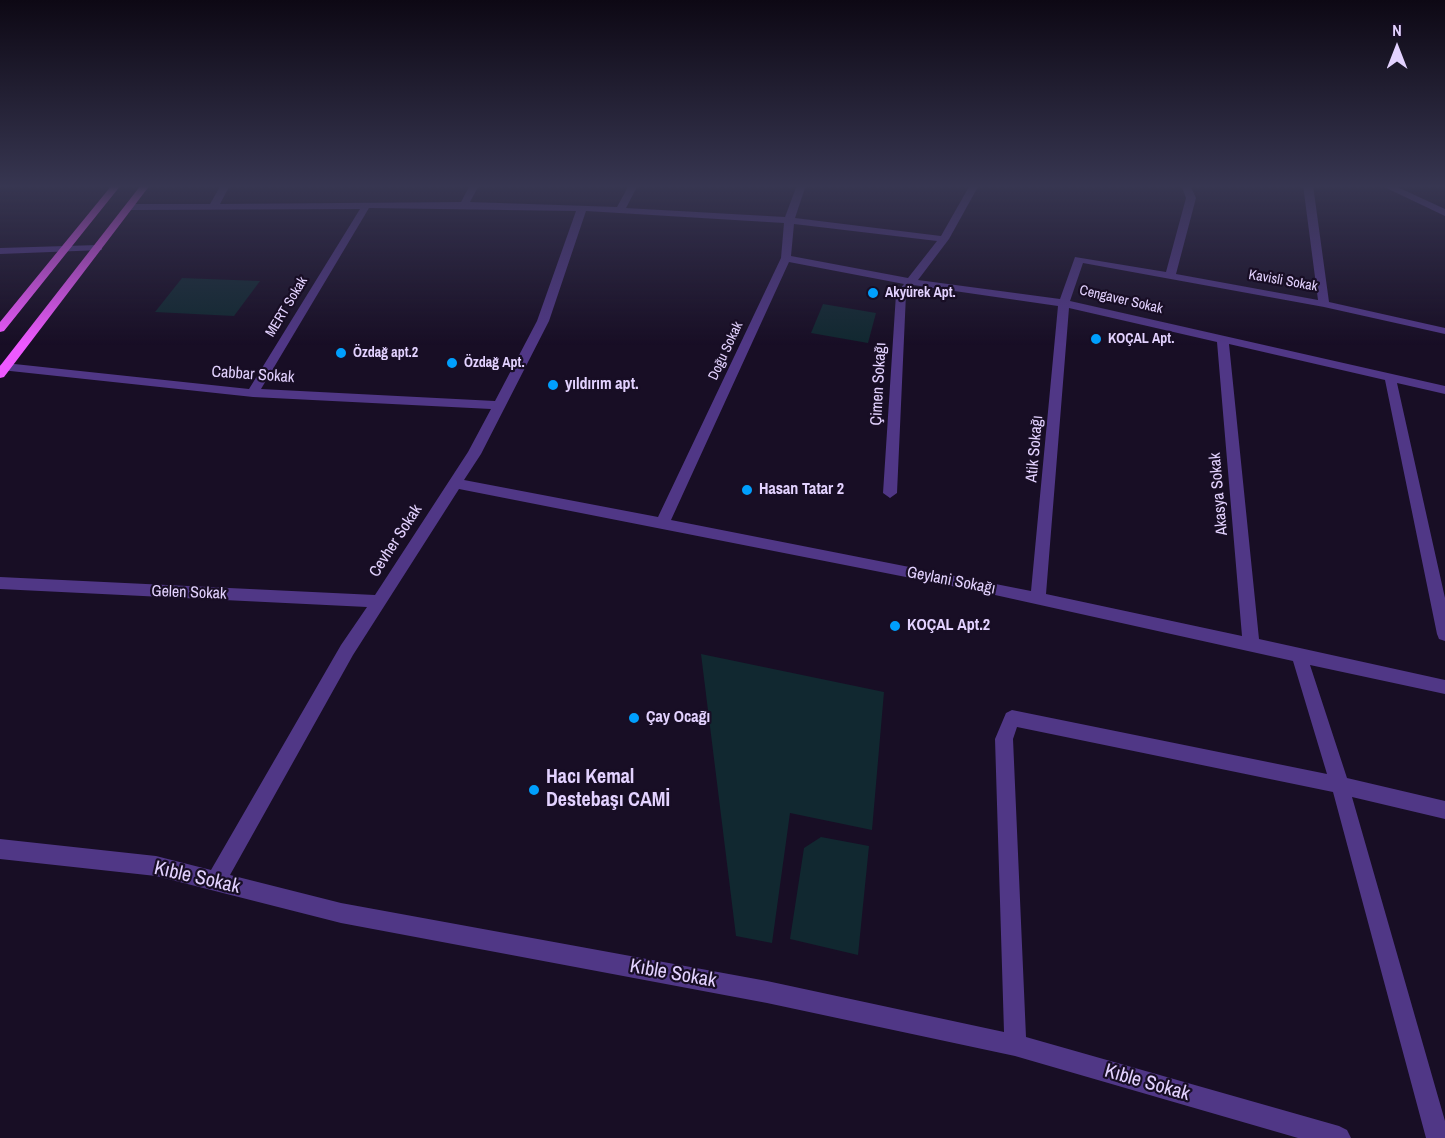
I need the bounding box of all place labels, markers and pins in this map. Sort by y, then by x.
place label: Akyürek Apt. [885,285,956,301]
marker: Akyürek Apt. [866,286,880,300]
place label: KOÇAL Apt. [1108,331,1174,347]
marker: KOÇAL Apt. [1089,332,1103,346]
place label: Özdağ apt.2 [353,345,418,361]
marker: Özdağ apt.2 [334,346,348,360]
place label: Özdağ Apt. [464,355,525,371]
marker: Özdağ Apt. [445,356,459,370]
place label: yıldırım apt. [565,375,639,395]
marker: yıldırım apt. [546,378,560,392]
place label: Hasan Tatar 2 [759,480,844,500]
marker: Hasan Tatar 2 [740,483,754,497]
place label: KOÇAL Apt.2 [907,616,990,636]
marker: KOÇAL Apt.2 [888,619,902,633]
place label: Çay Ocağı [646,708,710,728]
marker: Çay Ocağı [627,711,641,725]
place label: Hacı Kemal Destebaşı CAMİ [546,766,670,813]
marker: Hacı Kemal Destebaşı CAMİ [527,783,541,797]

